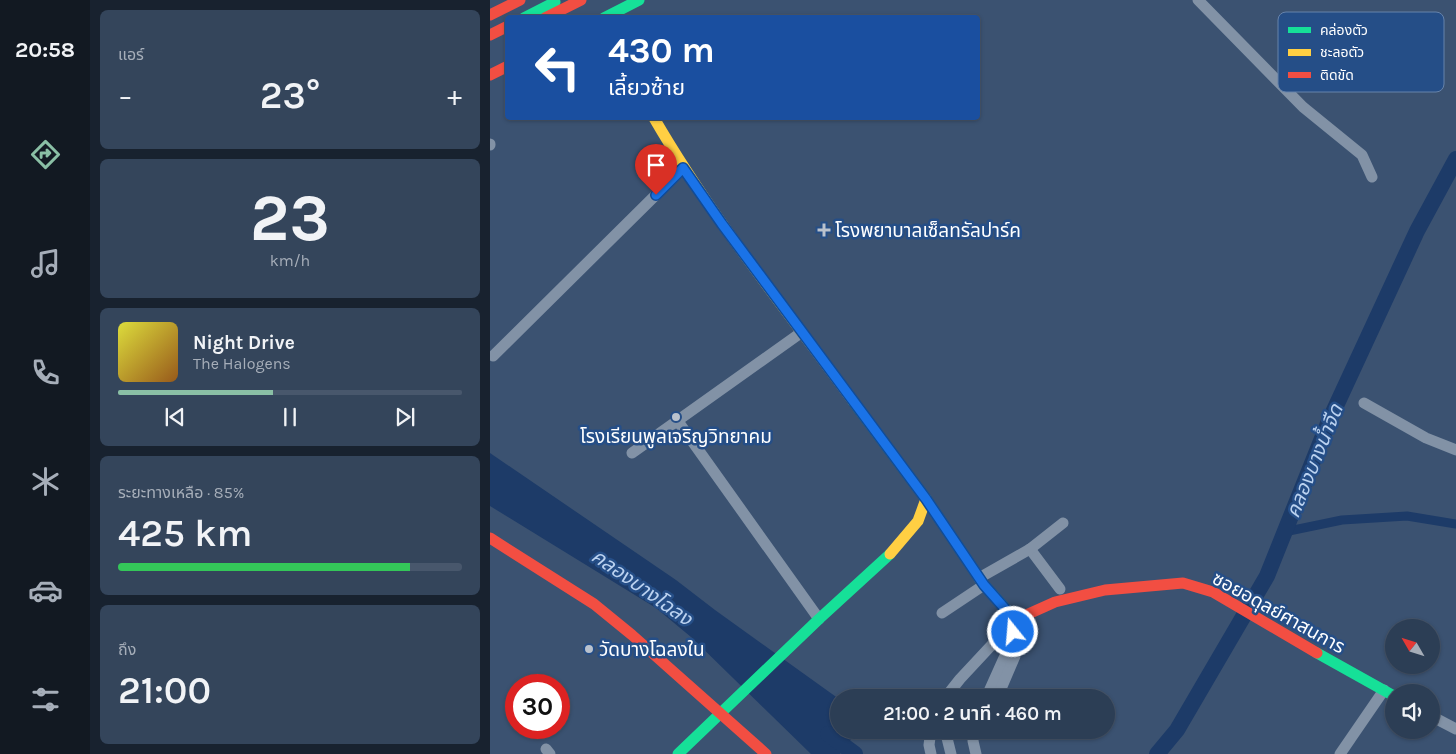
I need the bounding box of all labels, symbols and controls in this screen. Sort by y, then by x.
legend [1278,12,1444,92]
text: คล่องตัว [1320,22,1368,39]
text: 430 m [608,30,715,71]
icon: left [525,35,590,100]
text: 20:58 [15,37,75,63]
text: ชะลอตัว [1320,44,1364,61]
text: แอร์ [118,45,144,64]
text: ติดขัด [1320,67,1354,84]
text: 23° [260,73,320,118]
text: เลี้ยวซ้าย [608,75,685,101]
text: − [118,79,133,112]
text: + [447,79,462,112]
icon: directions [28,137,63,172]
pin [635,144,677,195]
icon: arrive [642,151,670,179]
text: 23 [250,180,330,256]
place label: โรงพยาบาลเซ็ลทรัลปาร์ค [835,220,1021,242]
marker: โรงพยาบาลเซ็ลทรัลปาร์ค [817,223,831,237]
icon: music [28,246,63,281]
text: km/h [270,251,310,270]
text: Night Drive [193,332,295,354]
text: The Halogens [193,354,291,373]
icon: phone [28,355,63,390]
water label: คลองบางน้ำจืด [1279,399,1348,521]
icon: previous [161,403,189,431]
icon: pause [276,403,304,431]
icon: next [391,403,419,431]
marker: โรงเรียนพูลเจริญวิทยาคม [670,411,682,423]
place label: โรงเรียนพูลเจริญวิทยาคม [580,426,772,449]
icon: climate [28,464,63,499]
text: ระยะทางเหลือ · 85% [118,483,244,502]
text: 425 km [118,511,252,556]
water label: คลองบางโฉลง [587,544,697,631]
street label: ซอยอดุลย์ศาสนการ [1208,567,1349,658]
icon: car [28,573,63,608]
position arrow [986,605,1038,657]
north arrow [1385,619,1440,674]
map controls [1385,619,1440,739]
place label: วัดบางโฉลงใน [599,639,705,661]
text: ถึง [118,640,136,659]
marker: วัดบางโฉลงใน [583,643,595,655]
text: 21:00 [118,668,211,713]
speed limit sign: 30 [505,674,570,739]
icon: filters [28,682,63,717]
button: sound [1385,684,1440,739]
text: 21:00 · 2 นาที · 460 m [883,703,1062,725]

